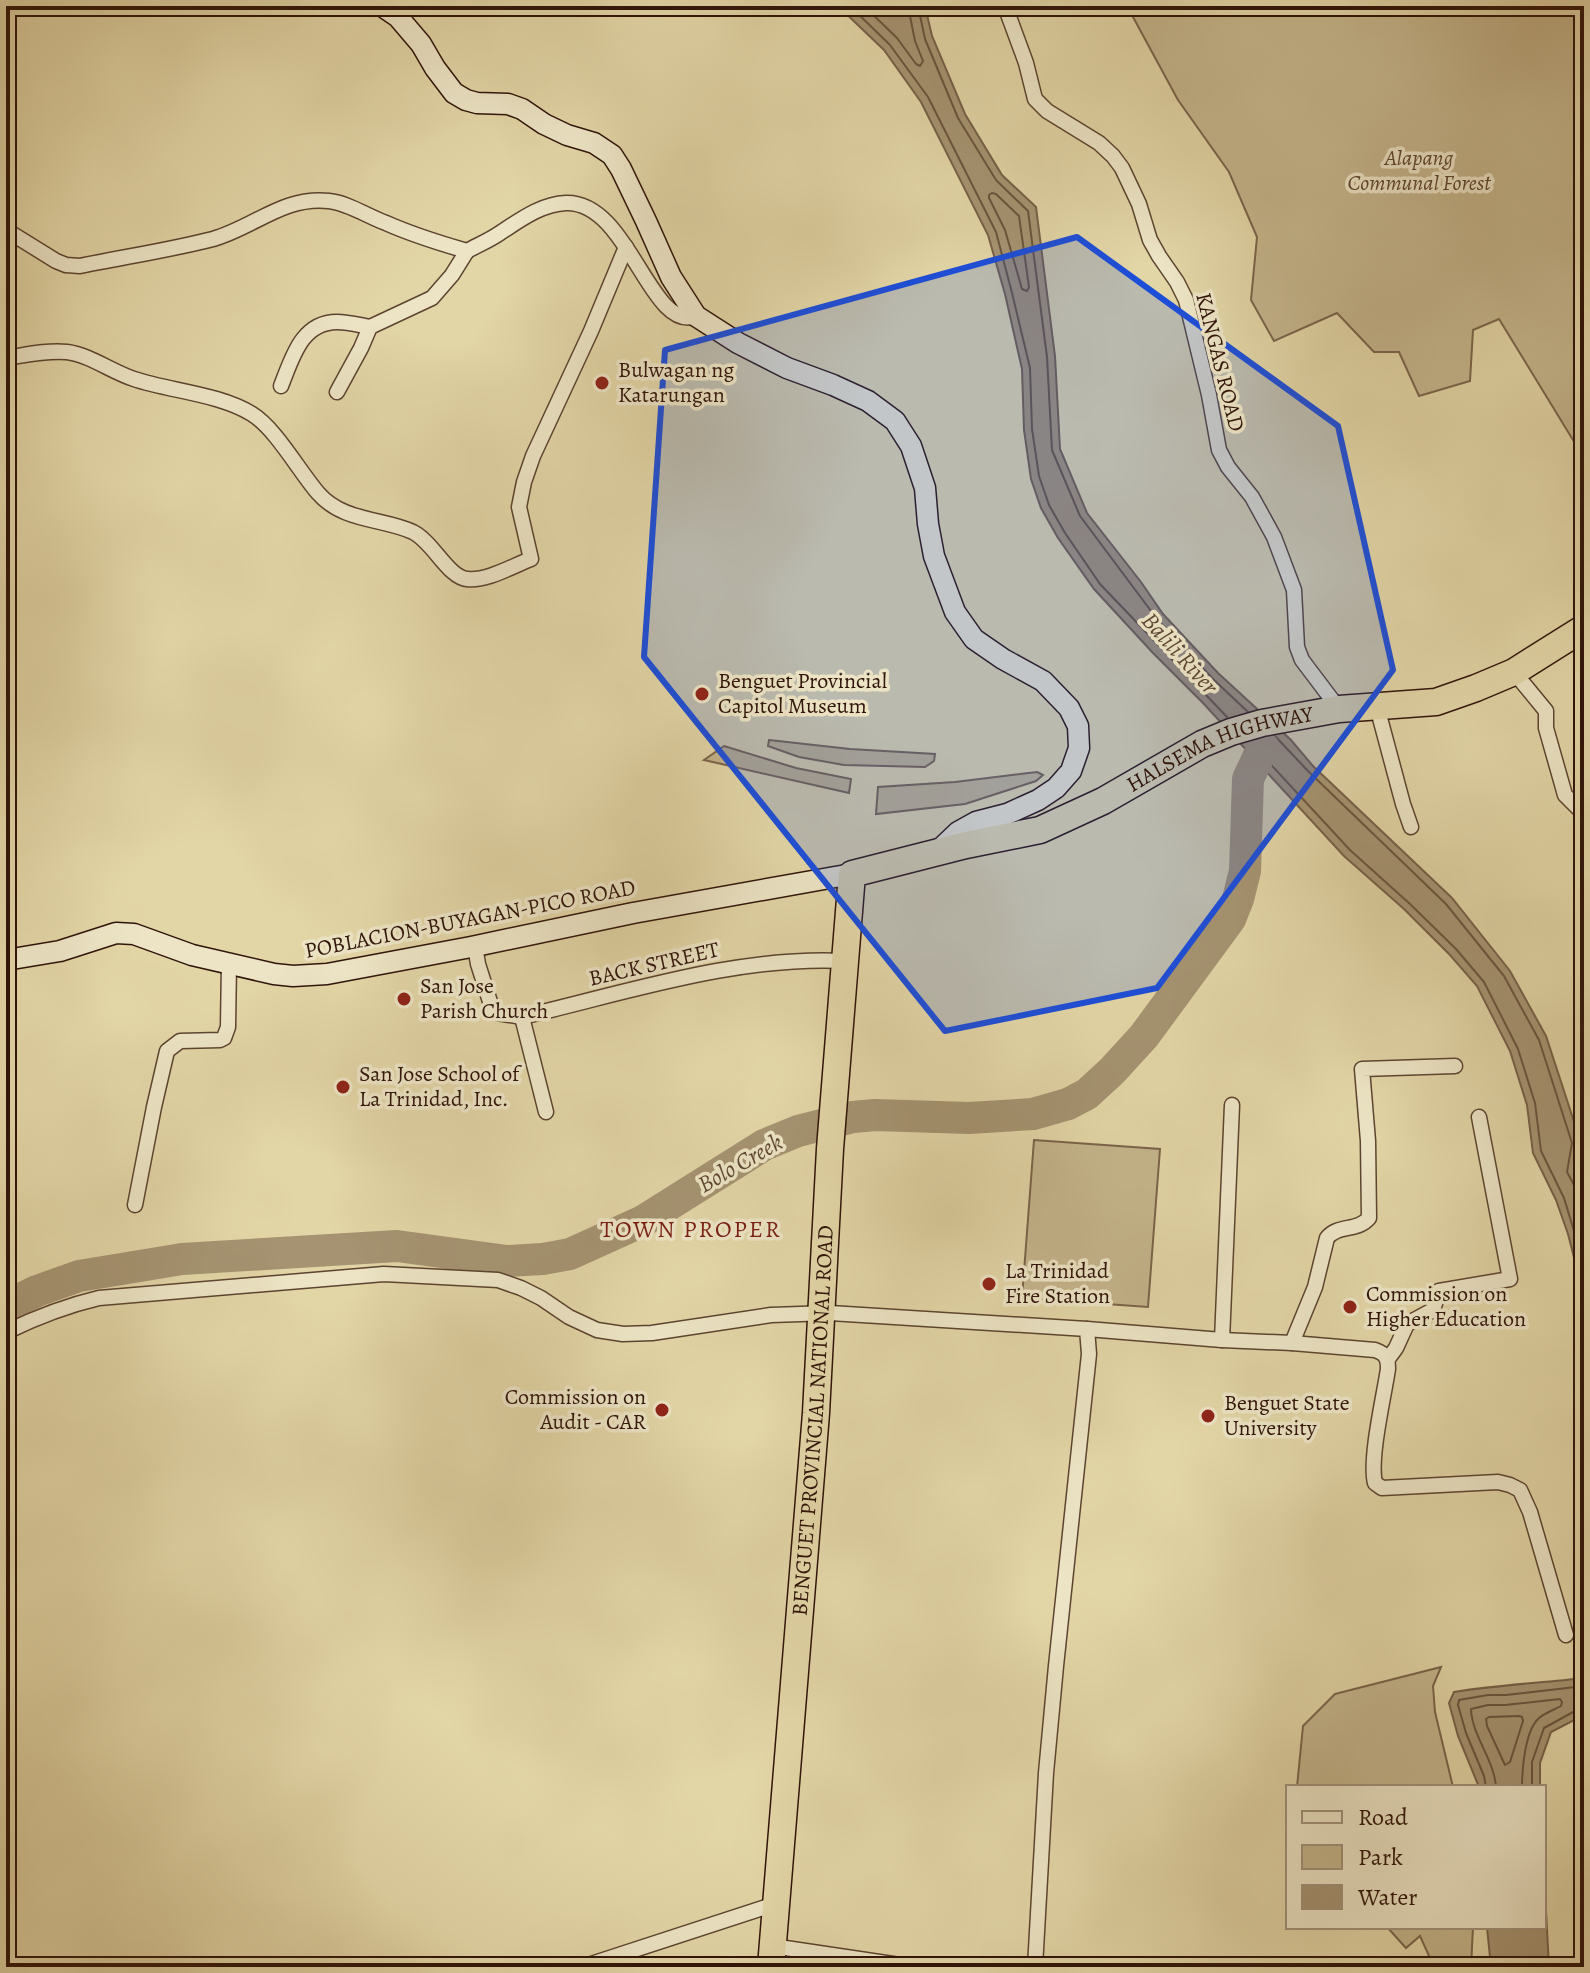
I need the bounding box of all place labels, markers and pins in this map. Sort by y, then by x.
place label: Bulwagan ng Katarungan [618,355,734,410]
marker: Bulwagan ng Katarungan [593,374,611,392]
place label: Benguet Provincial Capitol Museum [718,666,887,721]
marker: Benguet Provincial Capitol Museum [693,685,711,703]
place label: San Jose Parish Church [420,971,548,1026]
marker: San Jose Parish Church [395,990,413,1008]
place label: San Jose School of La Trinidad, Inc. [359,1059,522,1114]
marker: San Jose School of La Trinidad, Inc. [334,1078,352,1096]
place label: La Trinidad Fire Station [1005,1256,1110,1311]
marker: La Trinidad Fire Station [980,1275,998,1293]
place label: Commission on Higher Education [1366,1279,1526,1334]
marker: Commission on Higher Education [1341,1298,1359,1316]
place label: Commission on Audit - CAR [505,1382,647,1437]
place label: Benguet State University [1224,1388,1350,1443]
marker: Commission on Audit - CAR [653,1401,671,1419]
marker: Benguet State University [1199,1407,1217,1425]

